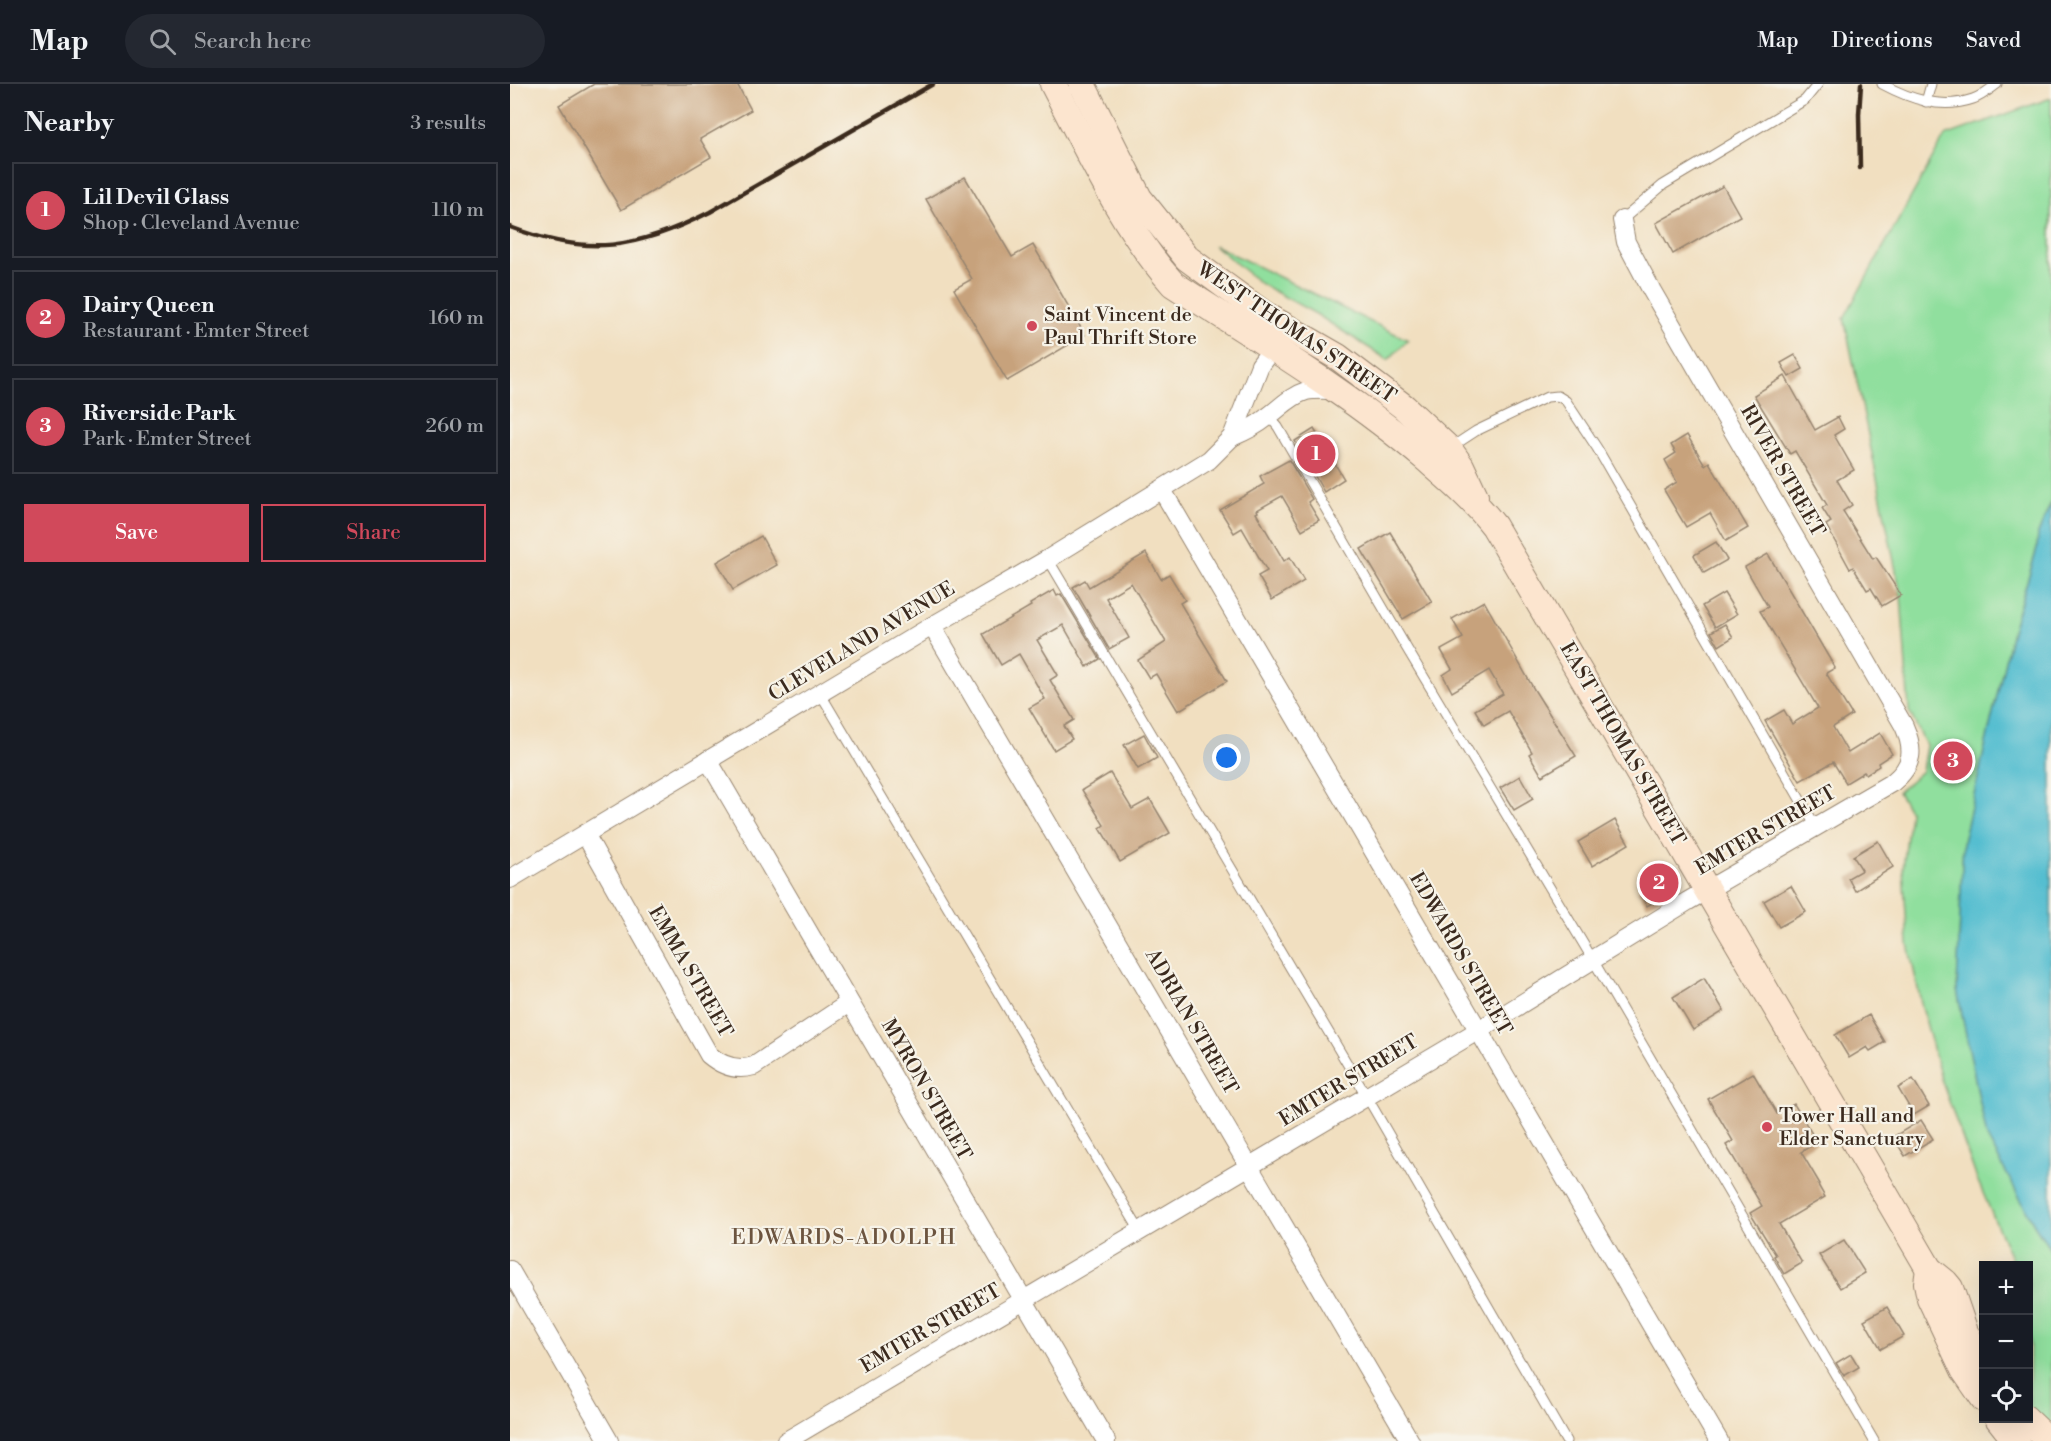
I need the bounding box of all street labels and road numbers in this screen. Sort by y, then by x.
street label: WEST THOMAS STREET [1191,256,1400,409]
street label: RIVER STREET [1734,401,1830,541]
street label: CLEVELAND AVENUE [764,576,960,708]
street label: EAST THOMAS STREET [1554,638,1690,850]
street label: EMTER STREET [1691,781,1841,881]
street label: EDWARDS STREET [1403,868,1517,1040]
street label: EMMA STREET [642,902,738,1042]
street label: ADRIAN STREET [1139,944,1243,1099]
street label: MYRON STREET [875,1015,977,1165]
street label: EMTER STREET [1275,1030,1423,1132]
street label: EMTER STREET [856,1279,1006,1379]

